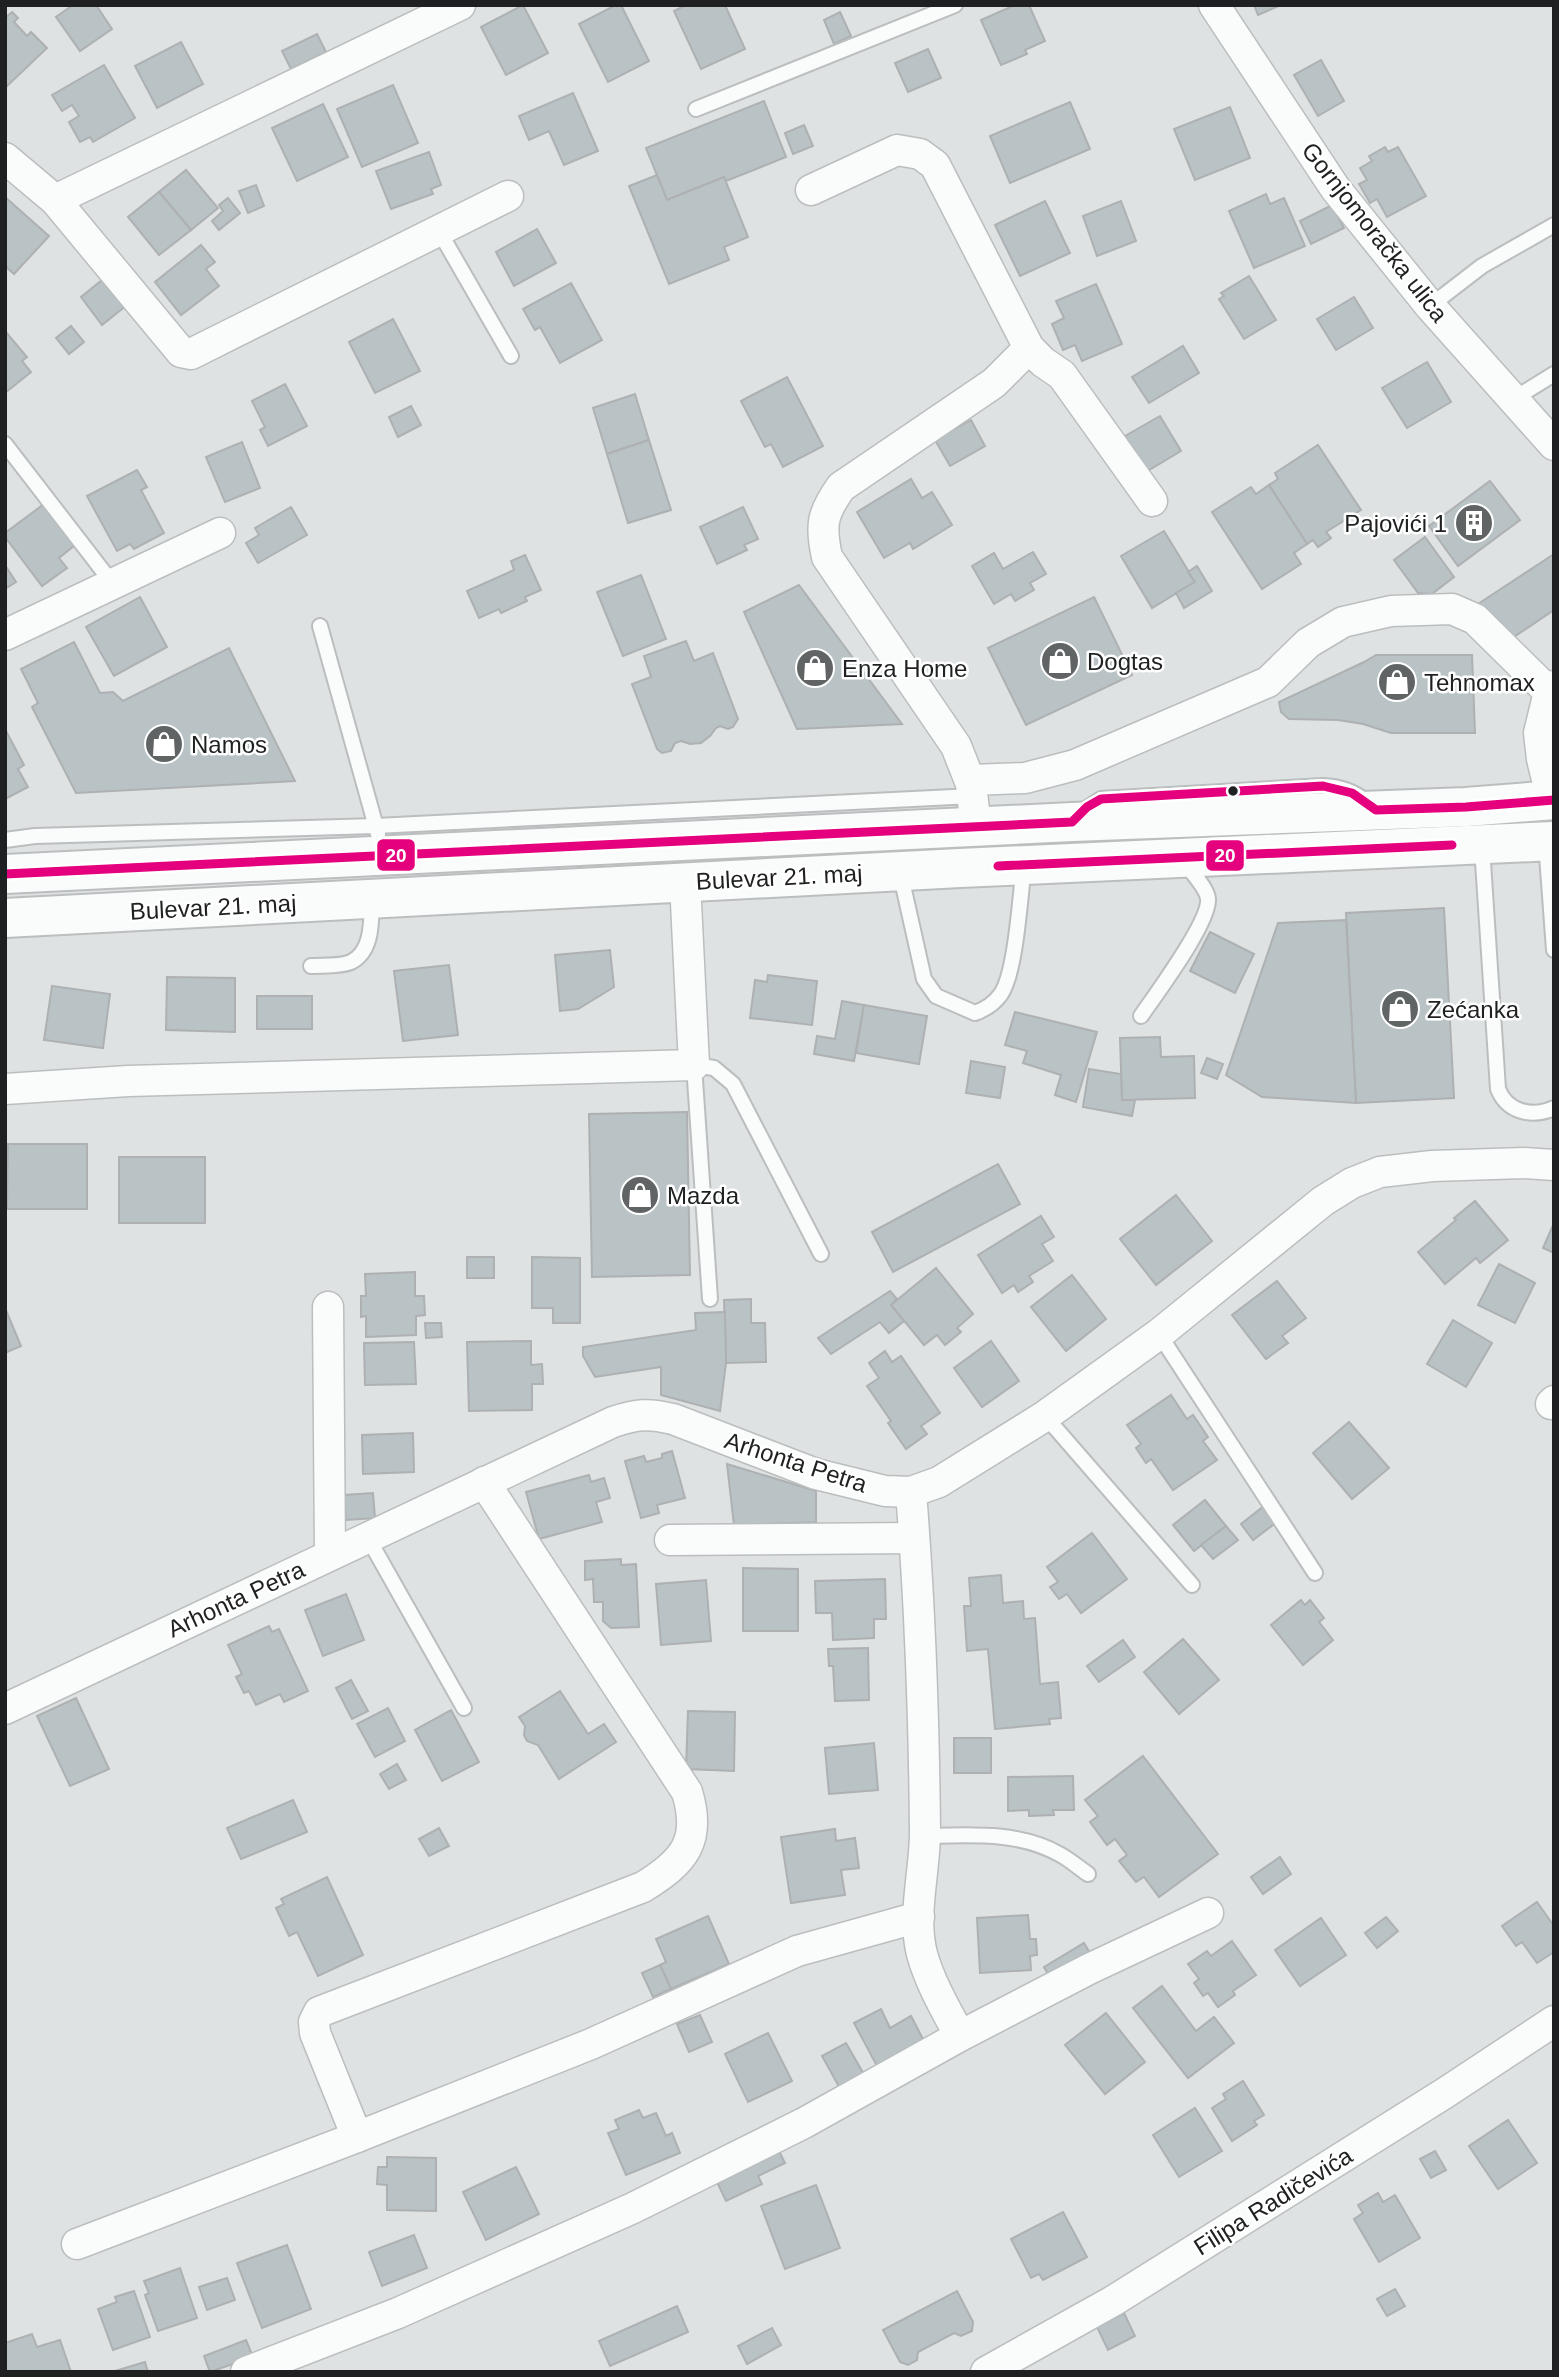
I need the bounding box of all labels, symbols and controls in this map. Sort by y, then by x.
street label: Gornjomoračka ulica [1297,137,1454,328]
building icon: Pajovići 1 [1453,502,1495,544]
place label: Pajovići 1 [1344,510,1447,537]
shop icon: Dogtas [1039,640,1081,682]
shop icon: Enza Home [794,647,836,689]
place label: Dogtas [1087,648,1163,675]
place label: Enza Home [842,655,967,682]
shop icon: Tehnomax [1376,661,1418,703]
place label: Tehnomax [1424,669,1535,696]
shop icon: Namos [143,723,185,765]
place label: Namos [191,731,267,758]
unlabelled marker [1226,784,1240,798]
line badge: 20 [376,838,416,872]
line badge: 20 [1205,839,1245,872]
text: 20 [385,845,407,866]
text: 20 [1214,845,1236,866]
street label: Bulevar 21. maj [695,859,863,895]
street label: Bulevar 21. maj [129,889,297,925]
shop icon: Zećanka [1379,988,1421,1030]
place label: Zećanka [1427,996,1520,1023]
shop icon: Mazda [619,1174,661,1216]
place label: Mazda [667,1182,740,1209]
street label: Arhonta Petra [721,1426,871,1498]
street label: Arhonta Petra [163,1555,309,1643]
street label: Filipa Radičevića [1189,2141,1358,2261]

